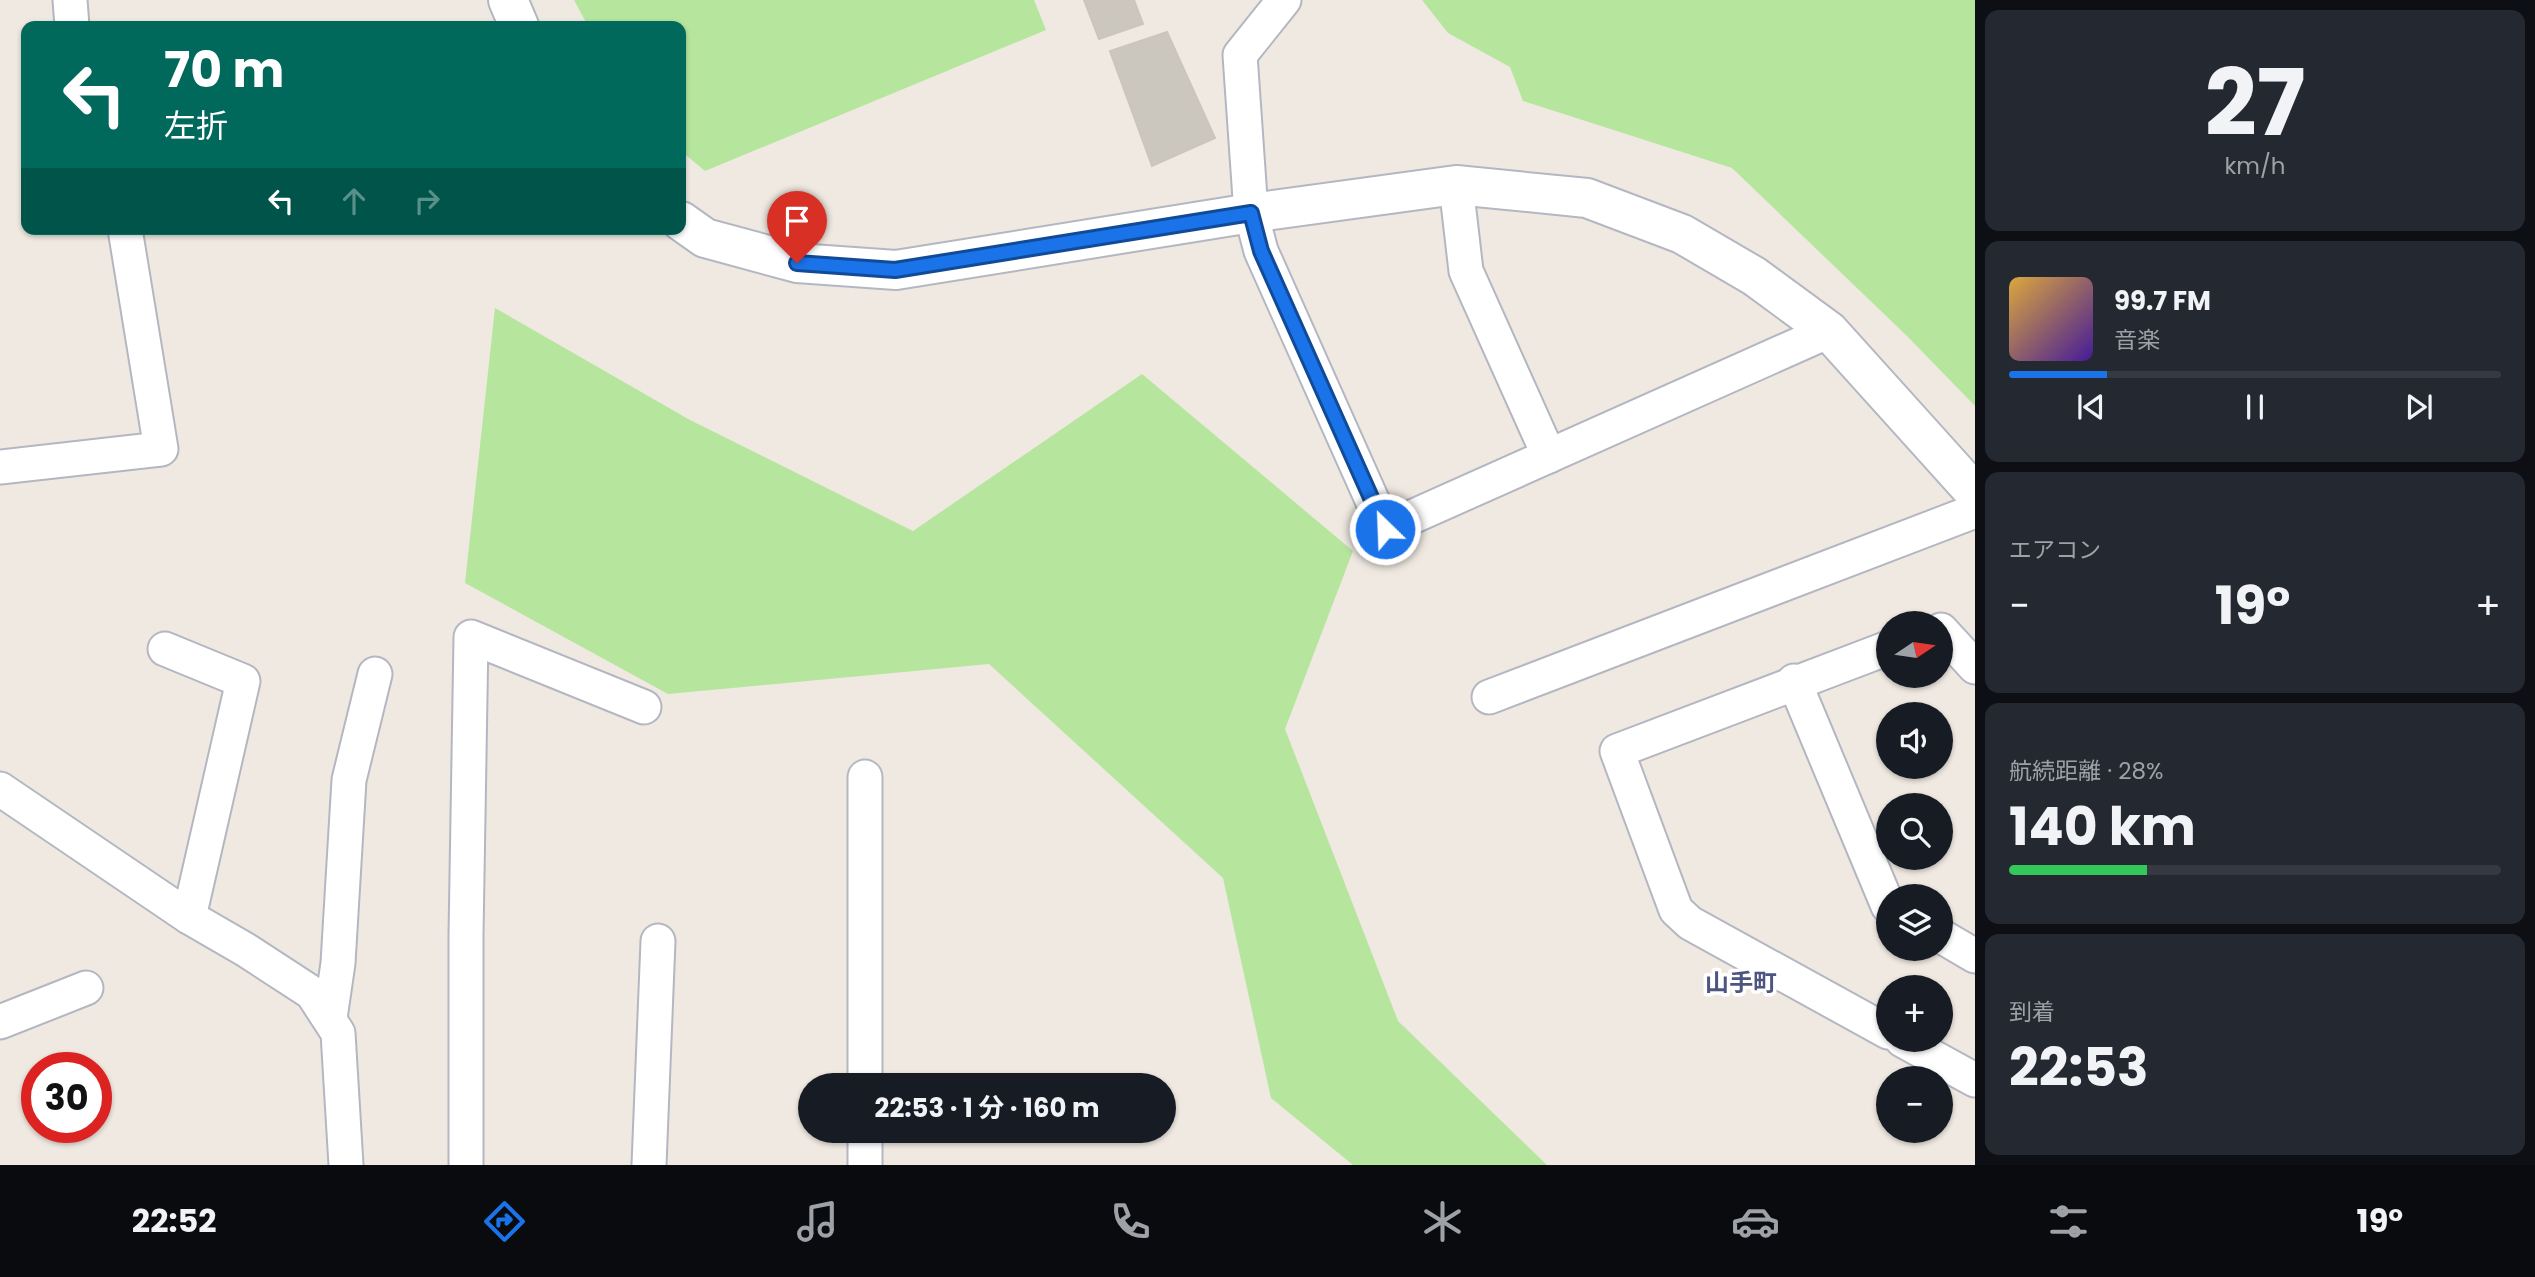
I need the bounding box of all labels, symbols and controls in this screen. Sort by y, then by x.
text: 70 m [164,36,284,104]
text: 27 [2205,39,2305,167]
icon: left [49,49,140,140]
text: 左折 [164,103,228,148]
text: km/h [2224,150,2286,182]
icon: left [262,182,300,220]
icon: ahead [335,182,373,220]
icon: right [408,182,446,220]
pin [767,191,827,263]
icon: arrive [778,202,816,240]
text: 99.7 FM [2114,283,2211,319]
text: 音楽 [2114,324,2160,356]
icon: previous [2072,388,2110,426]
icon: pause [2236,388,2274,426]
icon: next [2400,388,2438,426]
position arrow [1348,492,1422,566]
text: エアコン [2009,534,2101,566]
text: 19° [2215,569,2290,642]
text: − [2009,579,2030,632]
text: + [2475,579,2501,632]
north arrow [1876,611,1953,688]
map controls [1876,611,1953,1143]
button: sound [1876,702,1953,779]
text: 航続距離 · 28% [2009,755,2163,787]
text: 140 km [2009,790,2196,863]
button: search [1876,793,1953,870]
button: layers [1876,884,1953,961]
district label: 山手町 [1705,966,1777,999]
button: + [1876,975,1953,1052]
text: 到着 [2009,996,2055,1028]
text: 22:53 [2009,1031,2148,1104]
speed limit sign: 30 [21,1052,112,1143]
button: − [1876,1066,1953,1143]
text: 22:53 · 1 分 · 160 m [875,1090,1099,1126]
icon: directions [480,1197,529,1246]
icon: music [793,1197,842,1246]
icon: phone [1106,1197,1155,1246]
icon: climate [1418,1197,1467,1246]
icon: car [1731,1197,1780,1246]
icon: filters [2044,1197,2093,1246]
text: 22:52 [132,1198,217,1243]
text: 19° [2357,1198,2403,1243]

